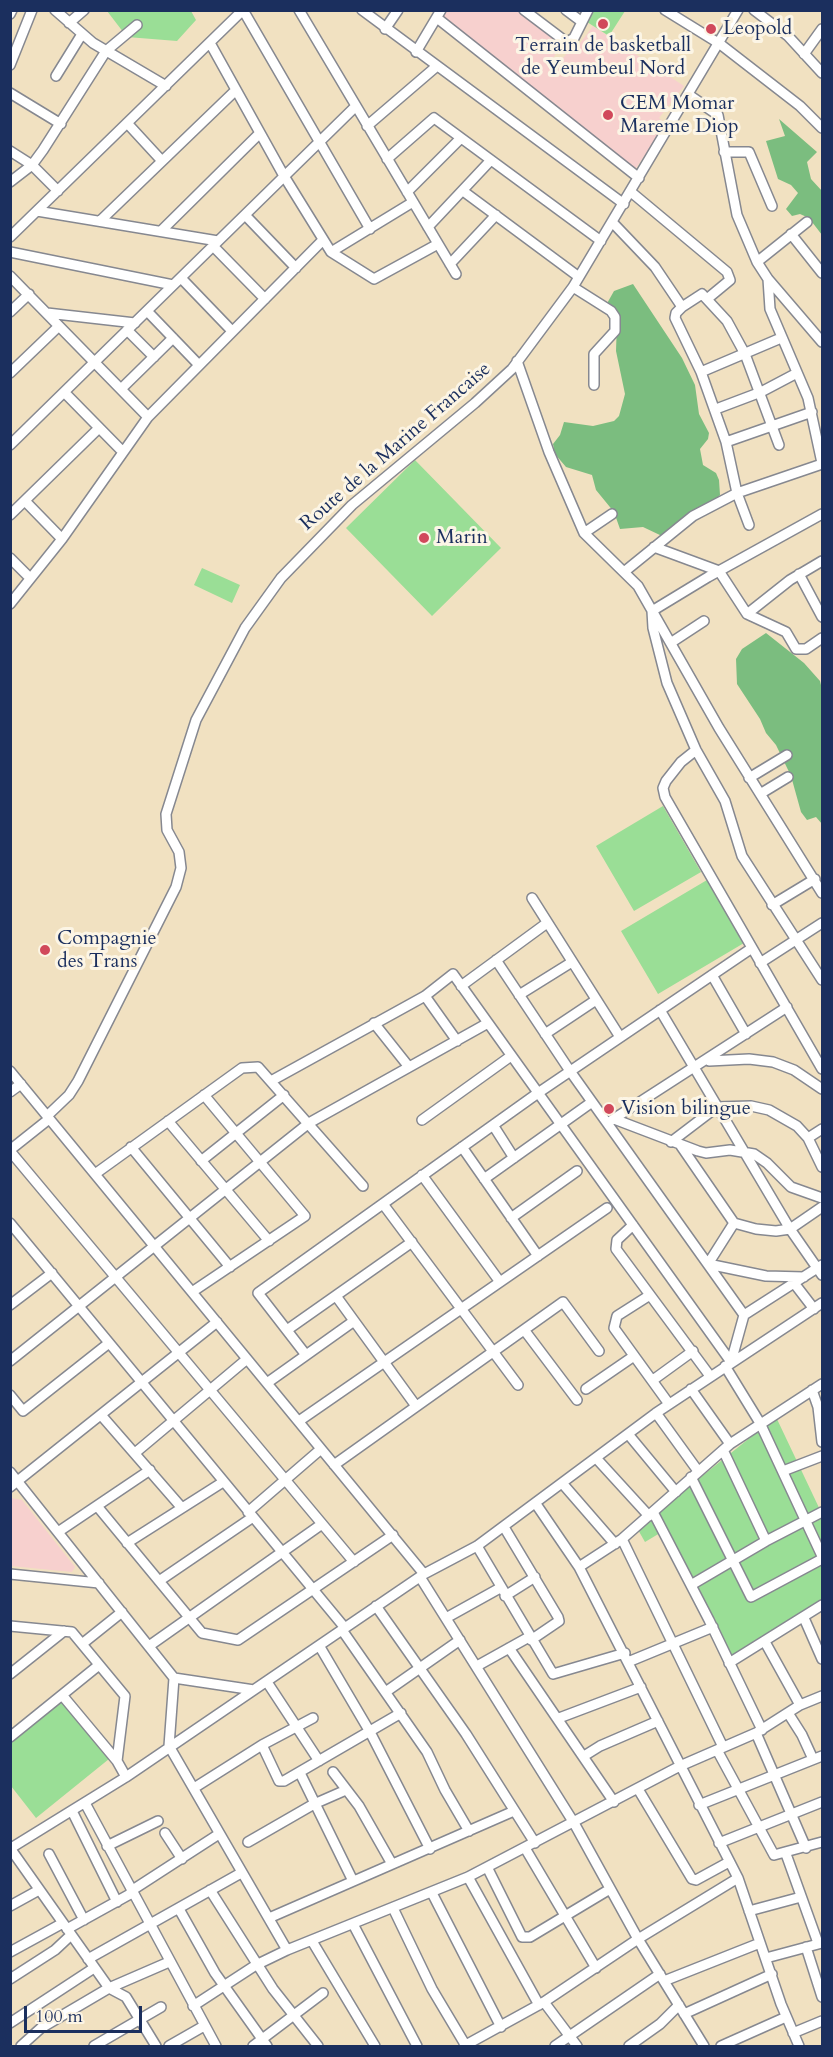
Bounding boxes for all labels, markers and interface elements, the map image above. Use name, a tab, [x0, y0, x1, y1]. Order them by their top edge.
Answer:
marker: Terrain de basketball de Yeumbeul Nord	[596, 17, 610, 31]
place label: Leopold	[723, 17, 792, 41]
marker: Leopold	[704, 22, 718, 36]
place label: Terrain de basketball de Yeumbeul Nord	[515, 34, 691, 81]
place label: CEM Momar Mareme Diop	[620, 92, 739, 139]
marker: CEM Momar Mareme Diop	[601, 108, 615, 122]
street label: Route de la Marine Francaise	[296, 358, 496, 536]
place label: Marin	[436, 526, 488, 550]
marker: Marin	[417, 531, 431, 545]
place label: Compagnie des Trans	[57, 927, 157, 974]
marker: Compagnie des Trans	[38, 943, 52, 957]
place label: Vision bilingue	[621, 1097, 751, 1121]
marker: Vision bilingue	[602, 1102, 616, 1116]
scale bar	[27, 1994, 146, 2032]
text: 100 m	[35, 2004, 83, 2029]

